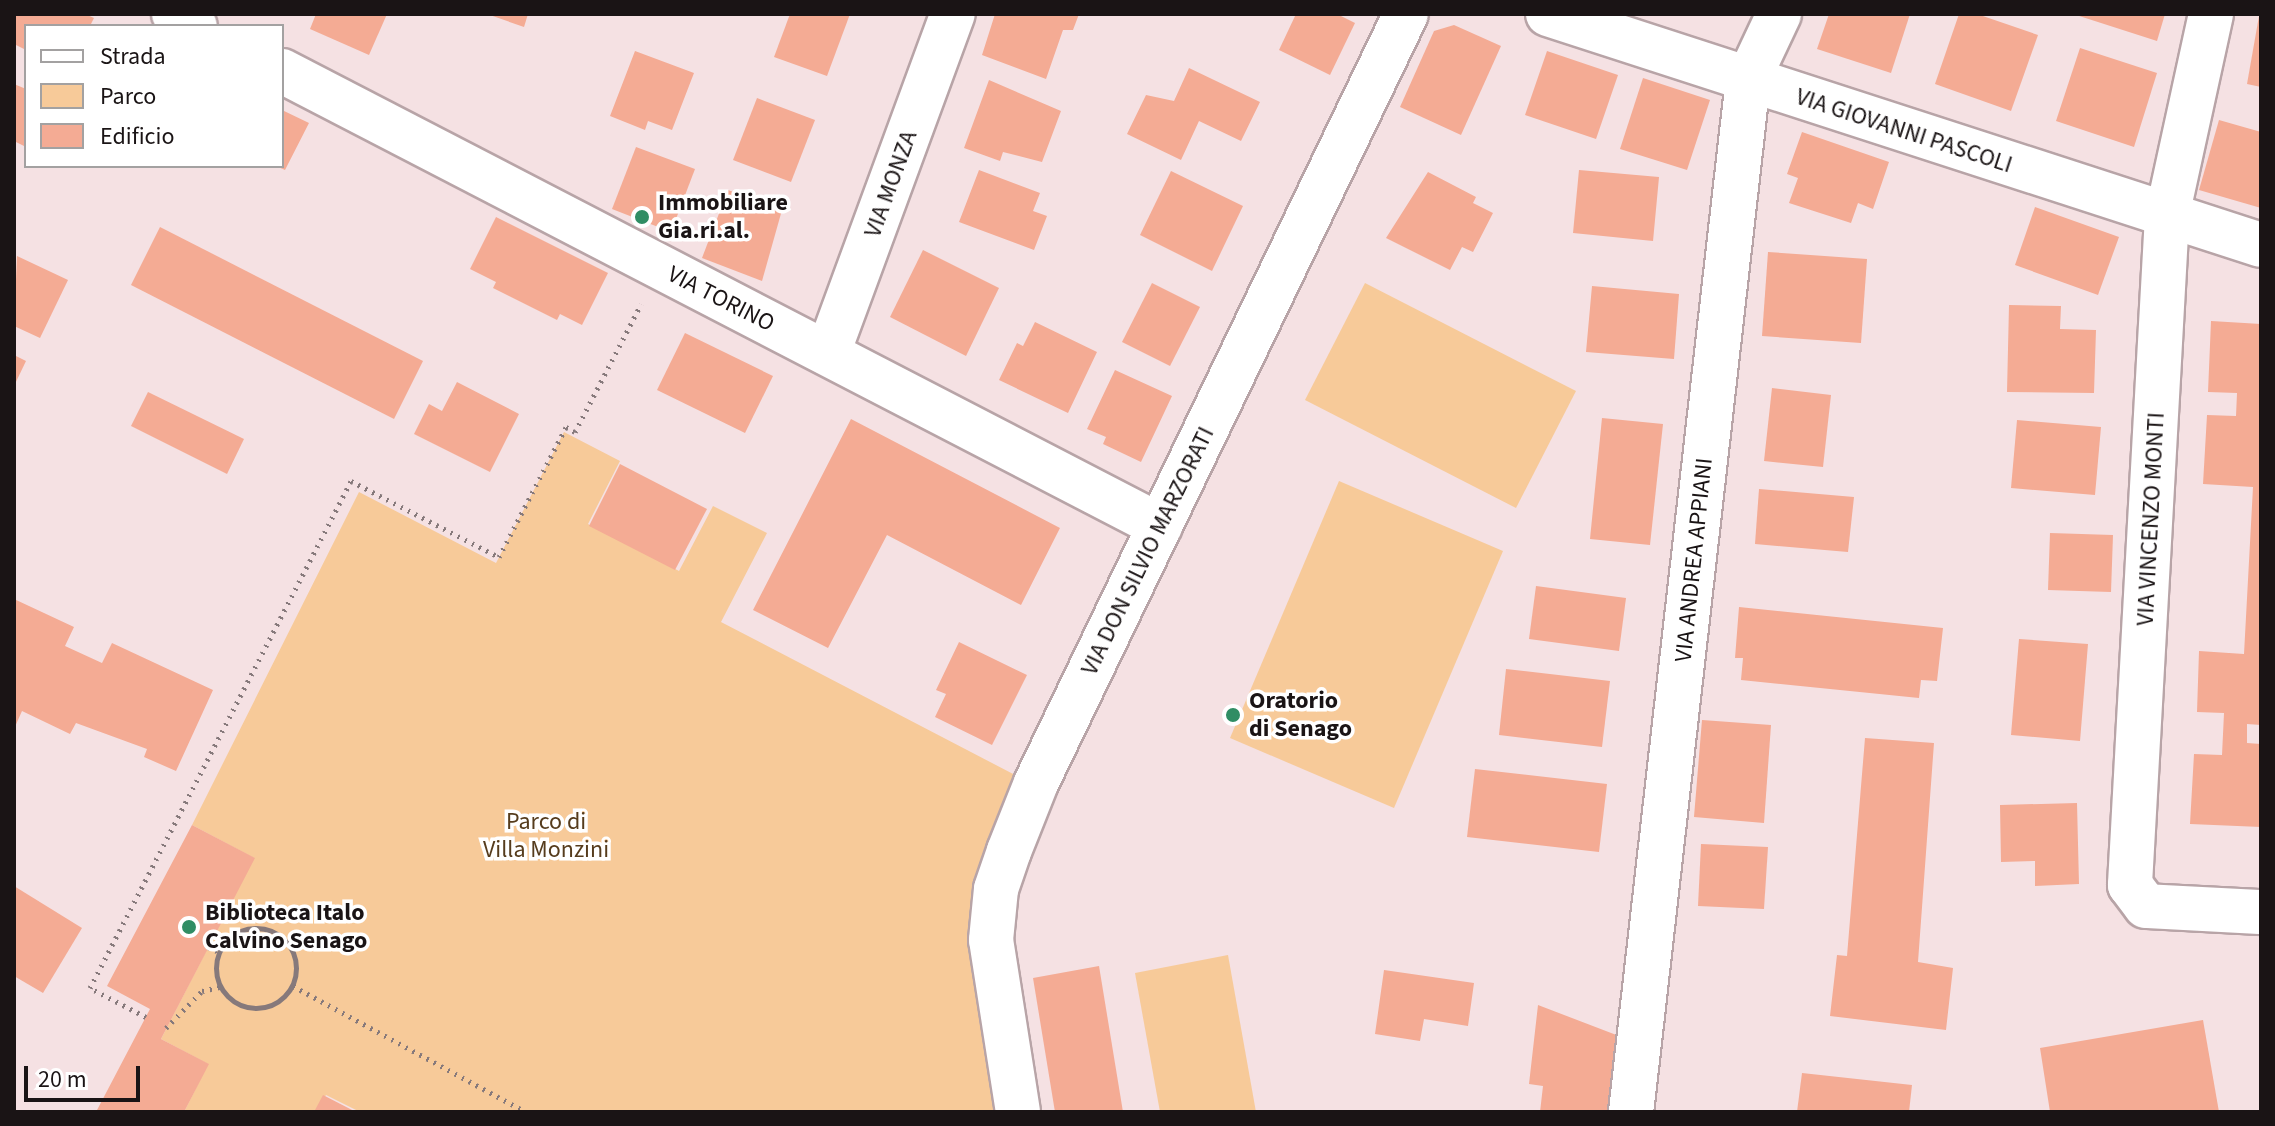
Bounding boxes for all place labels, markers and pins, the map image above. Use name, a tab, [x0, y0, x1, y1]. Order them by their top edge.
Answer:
place label: Immobiliare Gia.ri.al.	[658, 189, 788, 245]
marker: Immobiliare Gia.ri.al.	[633, 208, 651, 226]
place label: Oratorio di Senago	[1249, 687, 1352, 743]
marker: Oratorio di Senago	[1224, 706, 1242, 724]
place label: Biblioteca Italo Calvino Senago	[205, 899, 367, 955]
marker: Biblioteca Italo Calvino Senago	[180, 918, 198, 936]

